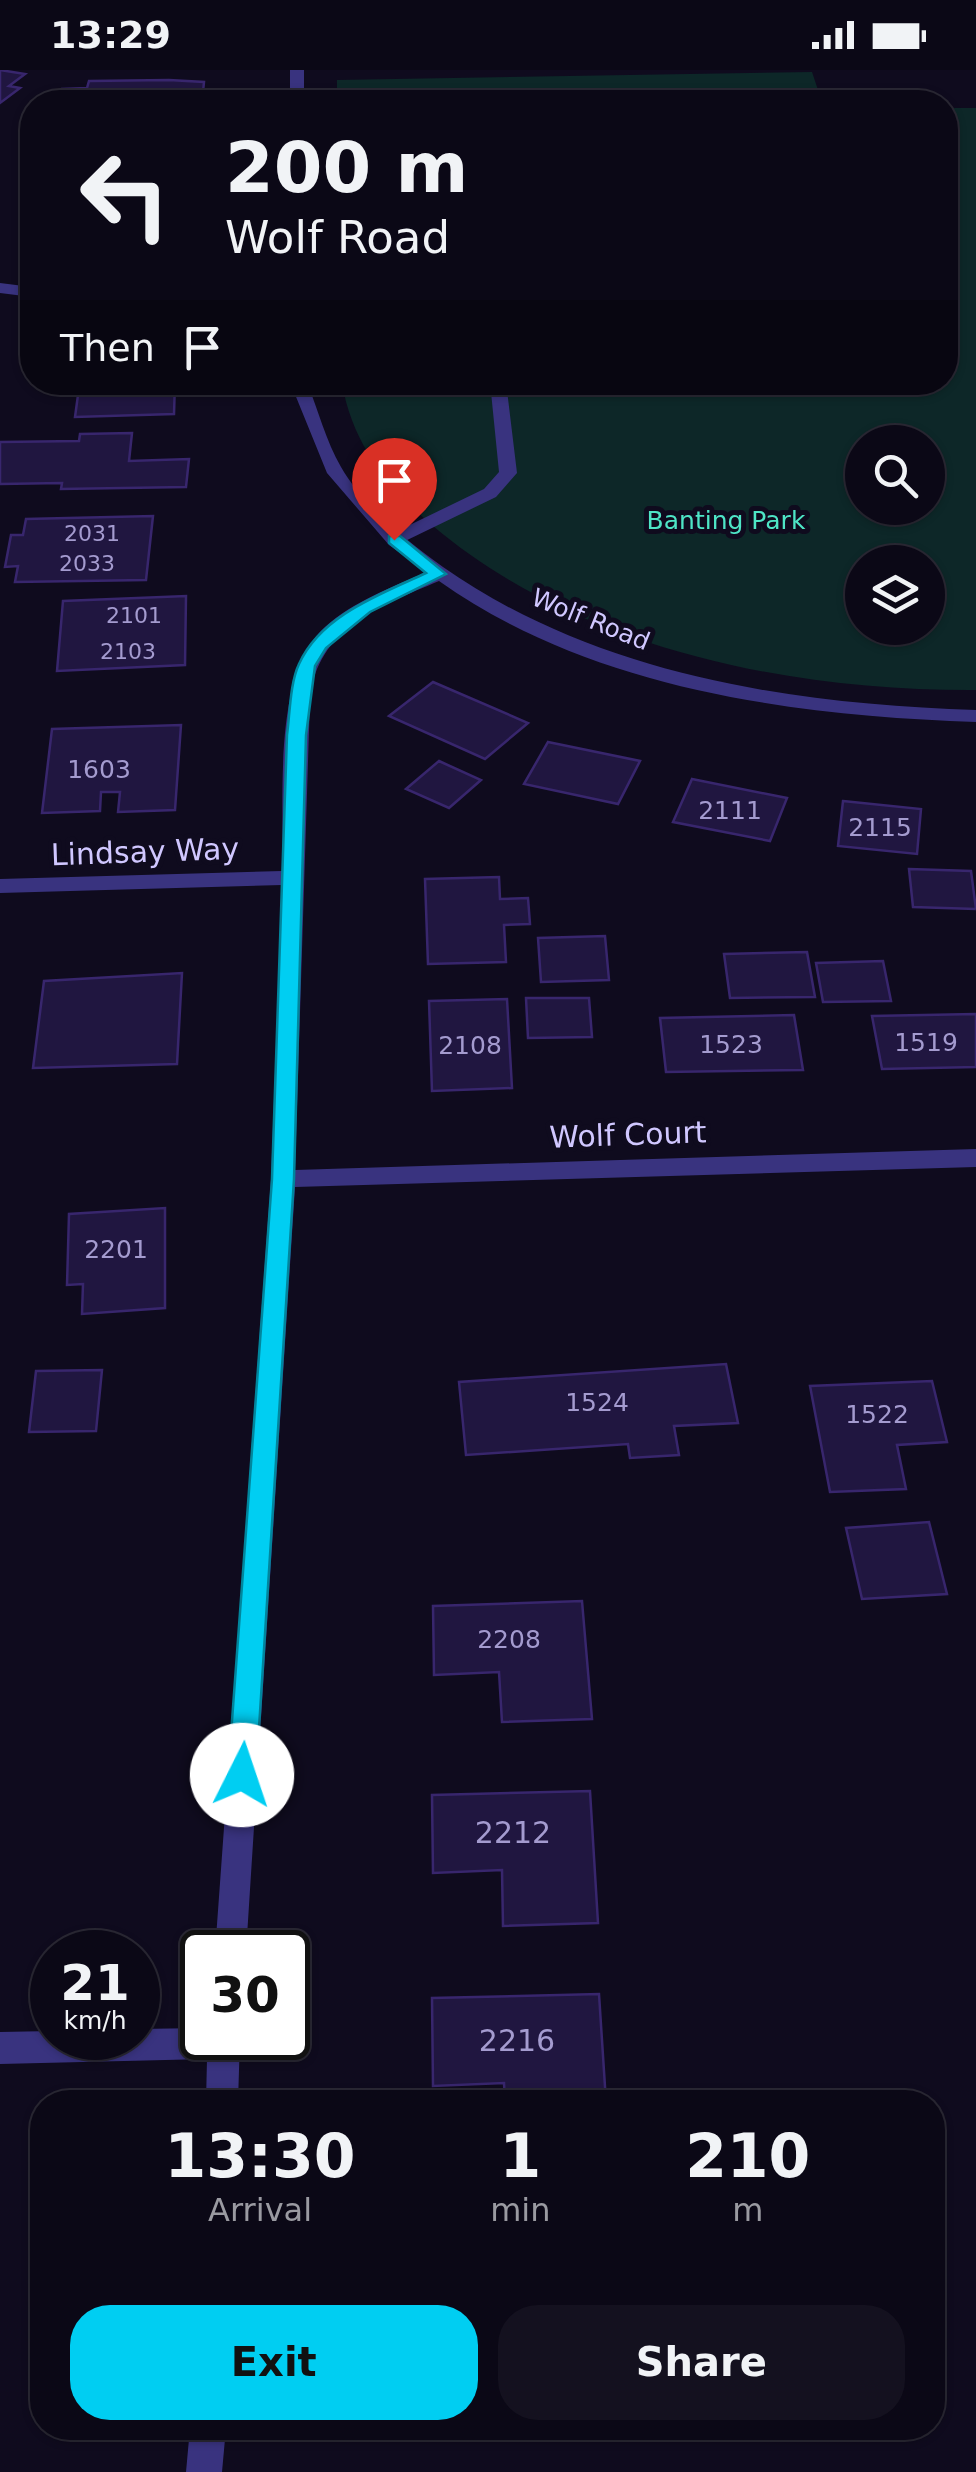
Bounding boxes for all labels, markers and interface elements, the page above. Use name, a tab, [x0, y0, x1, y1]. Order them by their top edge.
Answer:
text: 13:29	[50, 13, 171, 57]
text: 200 m	[225, 127, 468, 209]
icon: left	[60, 130, 190, 260]
text: Wolf Road	[225, 211, 450, 264]
icon: arrive	[175, 320, 230, 375]
text: Then	[60, 326, 155, 370]
map controls	[845, 425, 945, 645]
button: search	[845, 425, 945, 525]
pin	[352, 438, 437, 541]
icon: arrive	[367, 453, 422, 508]
park label: Banting Park	[647, 506, 806, 535]
house number: 2031	[64, 521, 120, 546]
button: layers	[845, 545, 945, 645]
house number: 2033	[59, 551, 115, 576]
street label: Wolf Road	[527, 583, 654, 656]
house number: 2101	[106, 603, 162, 628]
house number: 2103	[100, 639, 156, 664]
house number: 1603	[67, 755, 131, 784]
house number: 2111	[698, 796, 762, 825]
house number: 2115	[848, 813, 912, 842]
street label: Lindsay Way	[50, 831, 240, 872]
house number: 1519	[894, 1028, 958, 1057]
house number: 1523	[699, 1030, 763, 1059]
house number: 2108	[438, 1031, 502, 1060]
street label: Wolf Court	[549, 1114, 707, 1155]
house number: 2201	[84, 1235, 148, 1264]
house number: 1524	[565, 1388, 629, 1417]
house number: 1522	[845, 1400, 909, 1429]
house number: 2208	[477, 1625, 541, 1654]
position arrow	[190, 1723, 294, 1827]
house number: 2212	[475, 1815, 551, 1850]
speed limit sign: 30	[180, 1930, 310, 2060]
text: 21	[60, 1954, 130, 2012]
text: km/h	[63, 2006, 127, 2035]
house number: 2216	[479, 2023, 555, 2058]
text: 13:30	[165, 2121, 356, 2191]
text: 1	[499, 2121, 541, 2191]
text: 210	[685, 2121, 810, 2191]
text: Arrival	[208, 2191, 312, 2229]
text: min	[490, 2191, 551, 2229]
text: m	[732, 2191, 763, 2229]
button: Exit	[70, 2305, 478, 2420]
button: Share	[498, 2305, 905, 2420]

